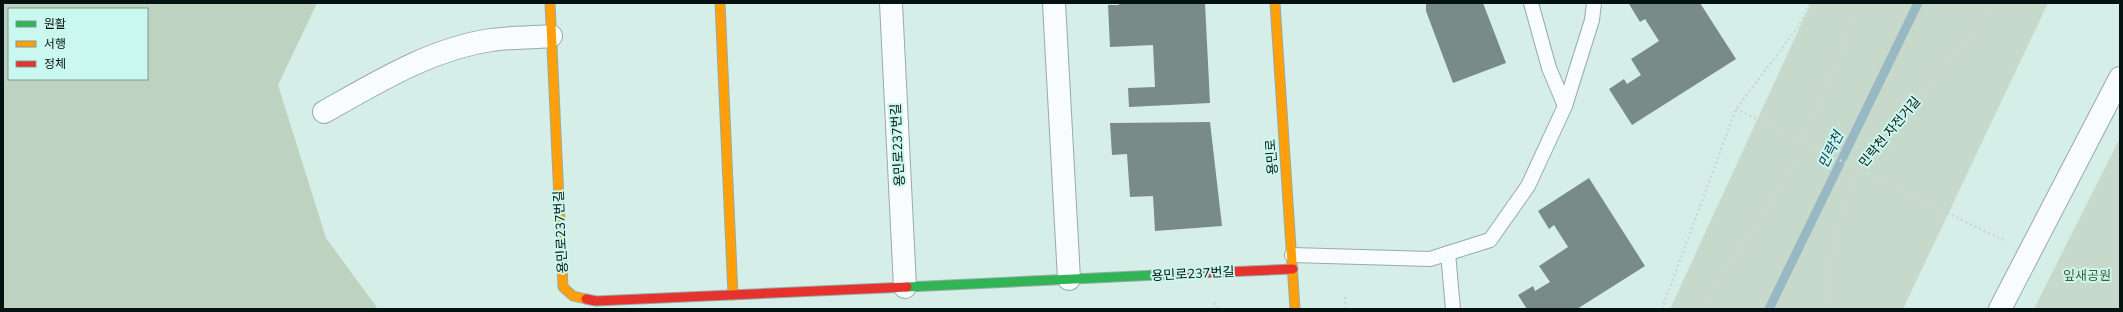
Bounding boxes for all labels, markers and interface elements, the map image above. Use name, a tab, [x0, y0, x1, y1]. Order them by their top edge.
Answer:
legend	[8, 8, 148, 80]
text: 원활	[44, 16, 66, 32]
text: 서행	[44, 36, 66, 52]
text: 정체	[44, 56, 66, 72]
street label: 민락천 자전거길	[1855, 93, 1925, 171]
street label: 용민로237번길	[887, 103, 909, 187]
water label: 민락천	[1814, 127, 1848, 172]
street label: 용민로	[1262, 138, 1282, 176]
street label: 용민로237번길	[550, 190, 572, 274]
street label: 용민로237번길	[1151, 263, 1235, 285]
park label: 잎새공원	[2063, 267, 2111, 285]

